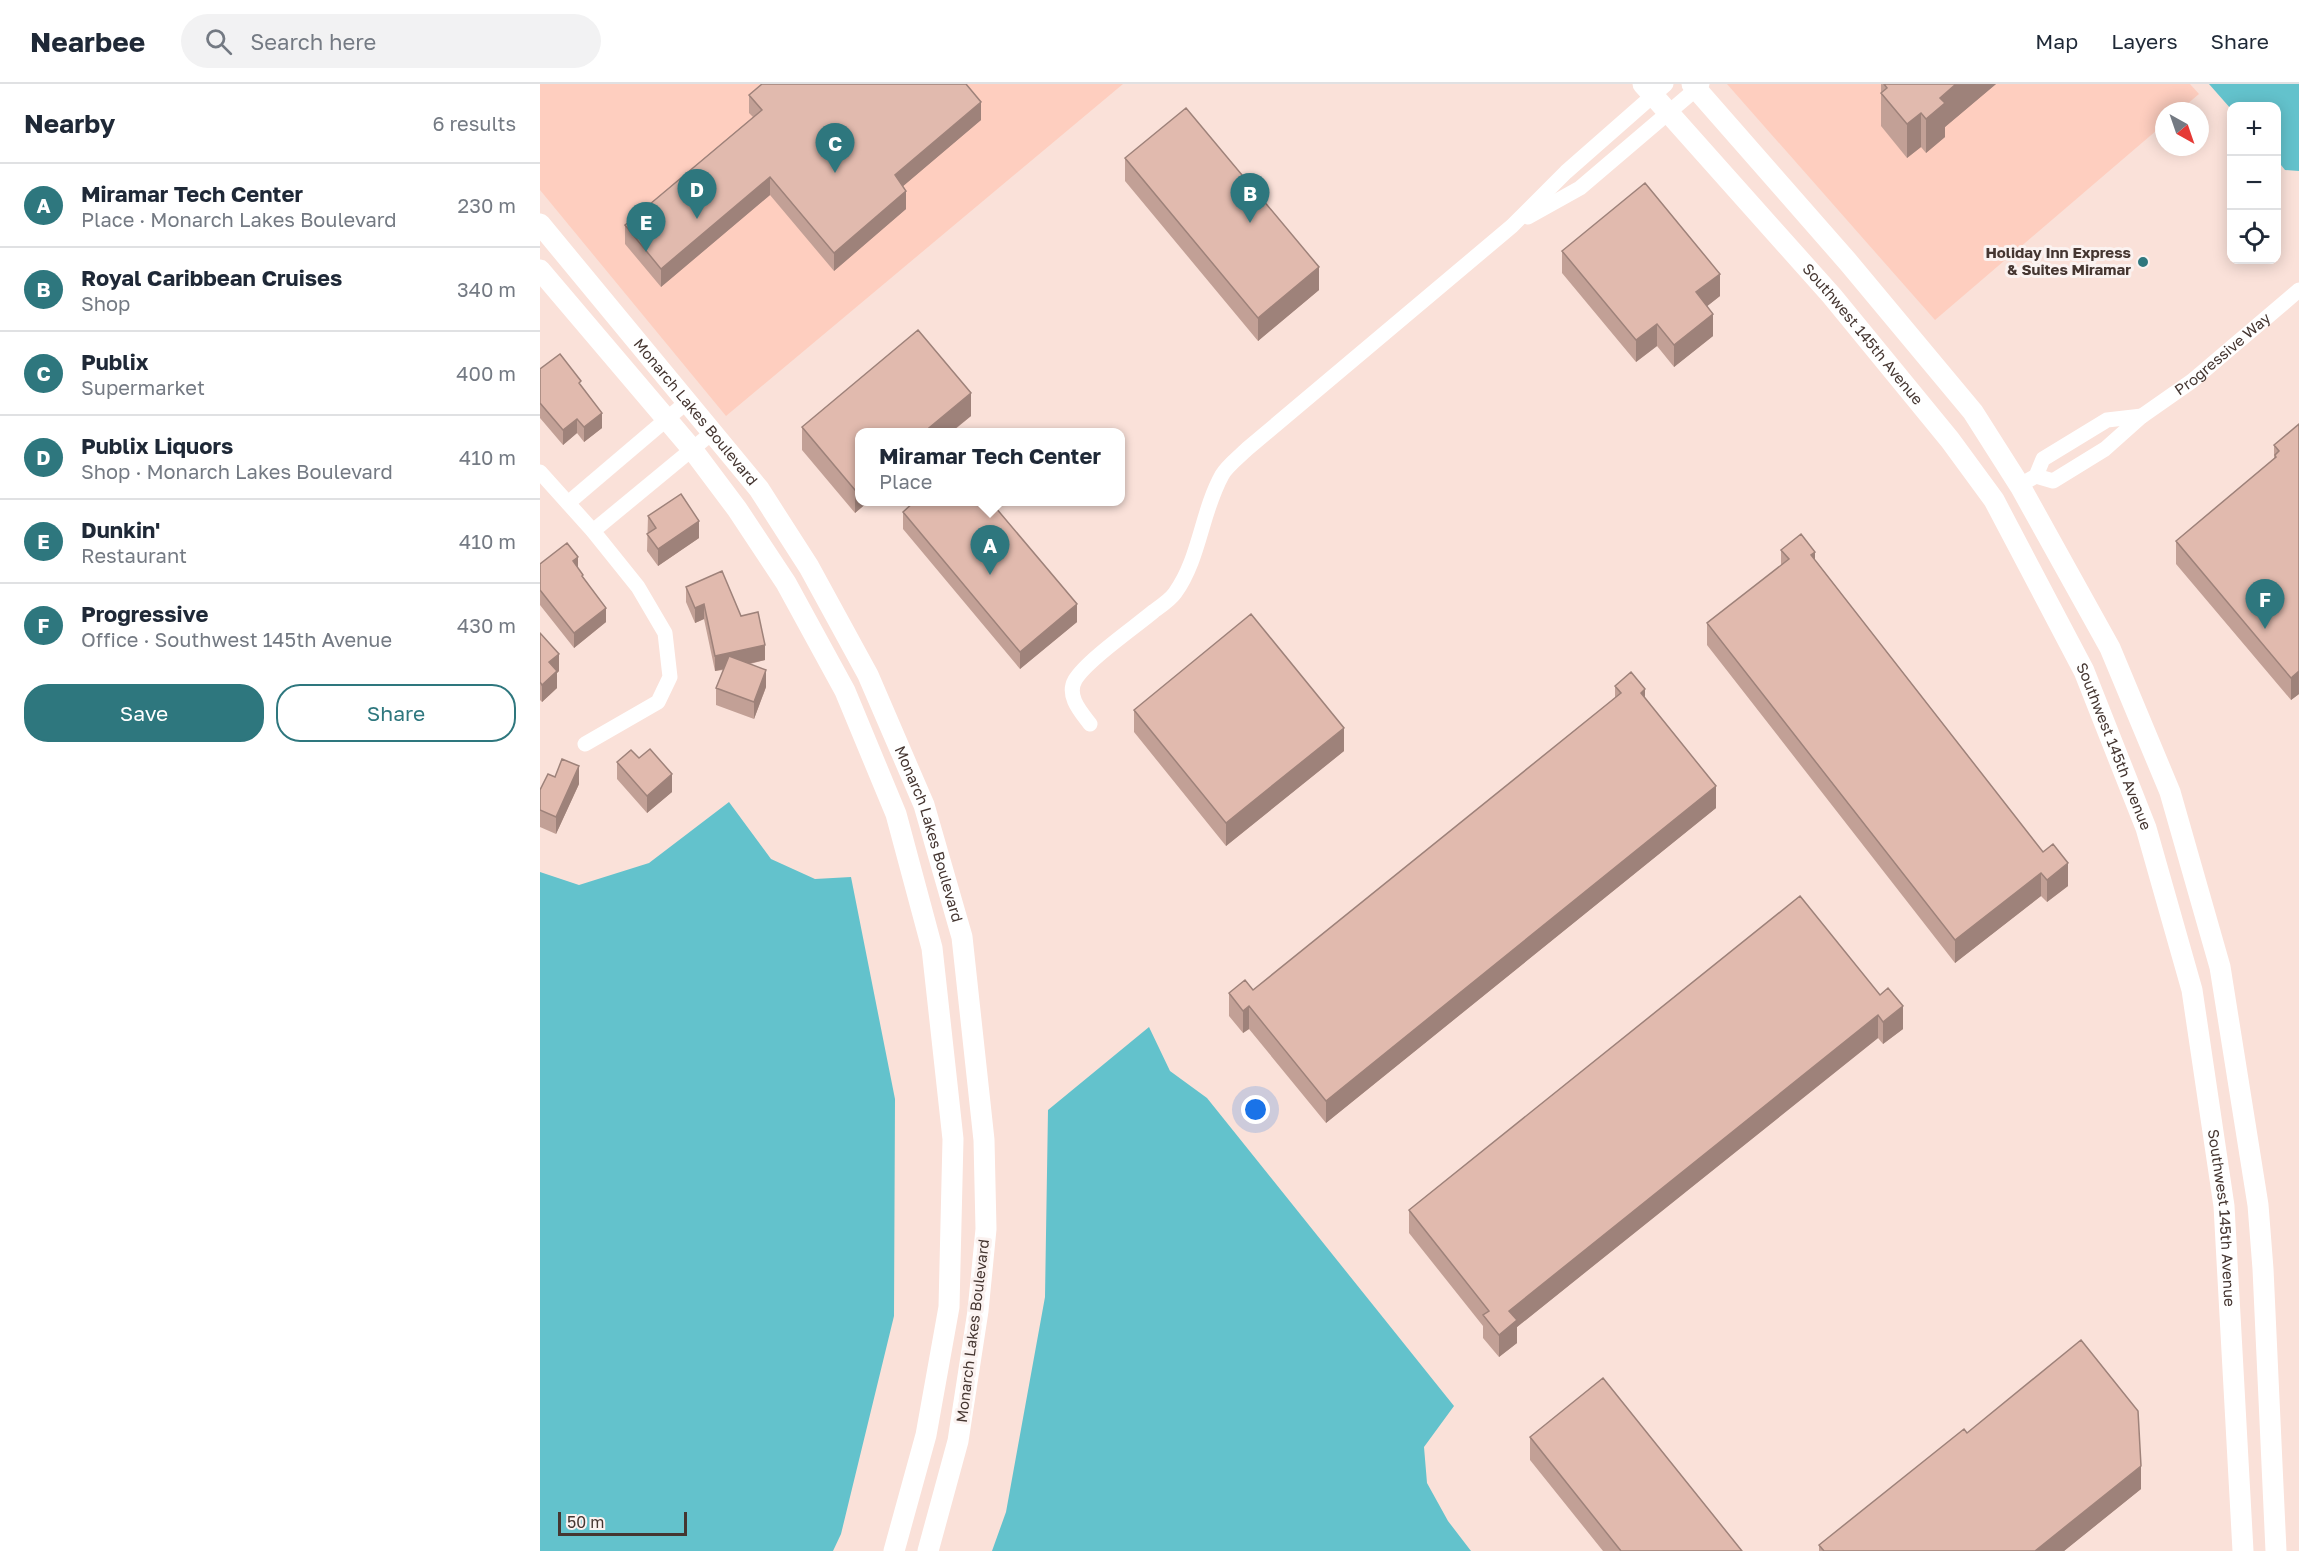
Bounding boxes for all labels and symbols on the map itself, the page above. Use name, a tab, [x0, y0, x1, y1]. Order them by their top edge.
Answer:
north arrow	[2155, 102, 2209, 156]
pin: C	[816, 124, 854, 173]
pin: D	[678, 170, 716, 219]
pin: B	[1230, 174, 1270, 223]
pin: E	[626, 202, 666, 252]
place label: Holiday Inn Express & Suites Miramar	[1985, 243, 2131, 278]
marker: Holiday Inn Express & Suites Miramar	[2136, 255, 2150, 269]
street label: Southwest 145th Avenue	[1799, 259, 1928, 408]
street label: Progressive Way	[2171, 308, 2274, 398]
street label: Monarch Lakes Boulevard	[630, 334, 762, 488]
pin: A	[970, 526, 1010, 575]
pin: F	[2246, 580, 2284, 629]
street label: Southwest 145th Avenue	[2073, 659, 2156, 833]
street label: Monarch Lakes Boulevard	[892, 743, 967, 924]
your location	[1241, 1095, 1270, 1124]
street label: Southwest 145th Avenue	[2205, 1128, 2240, 1307]
street label: Monarch Lakes Boulevard	[952, 1238, 992, 1424]
scale bar	[558, 1509, 687, 1536]

